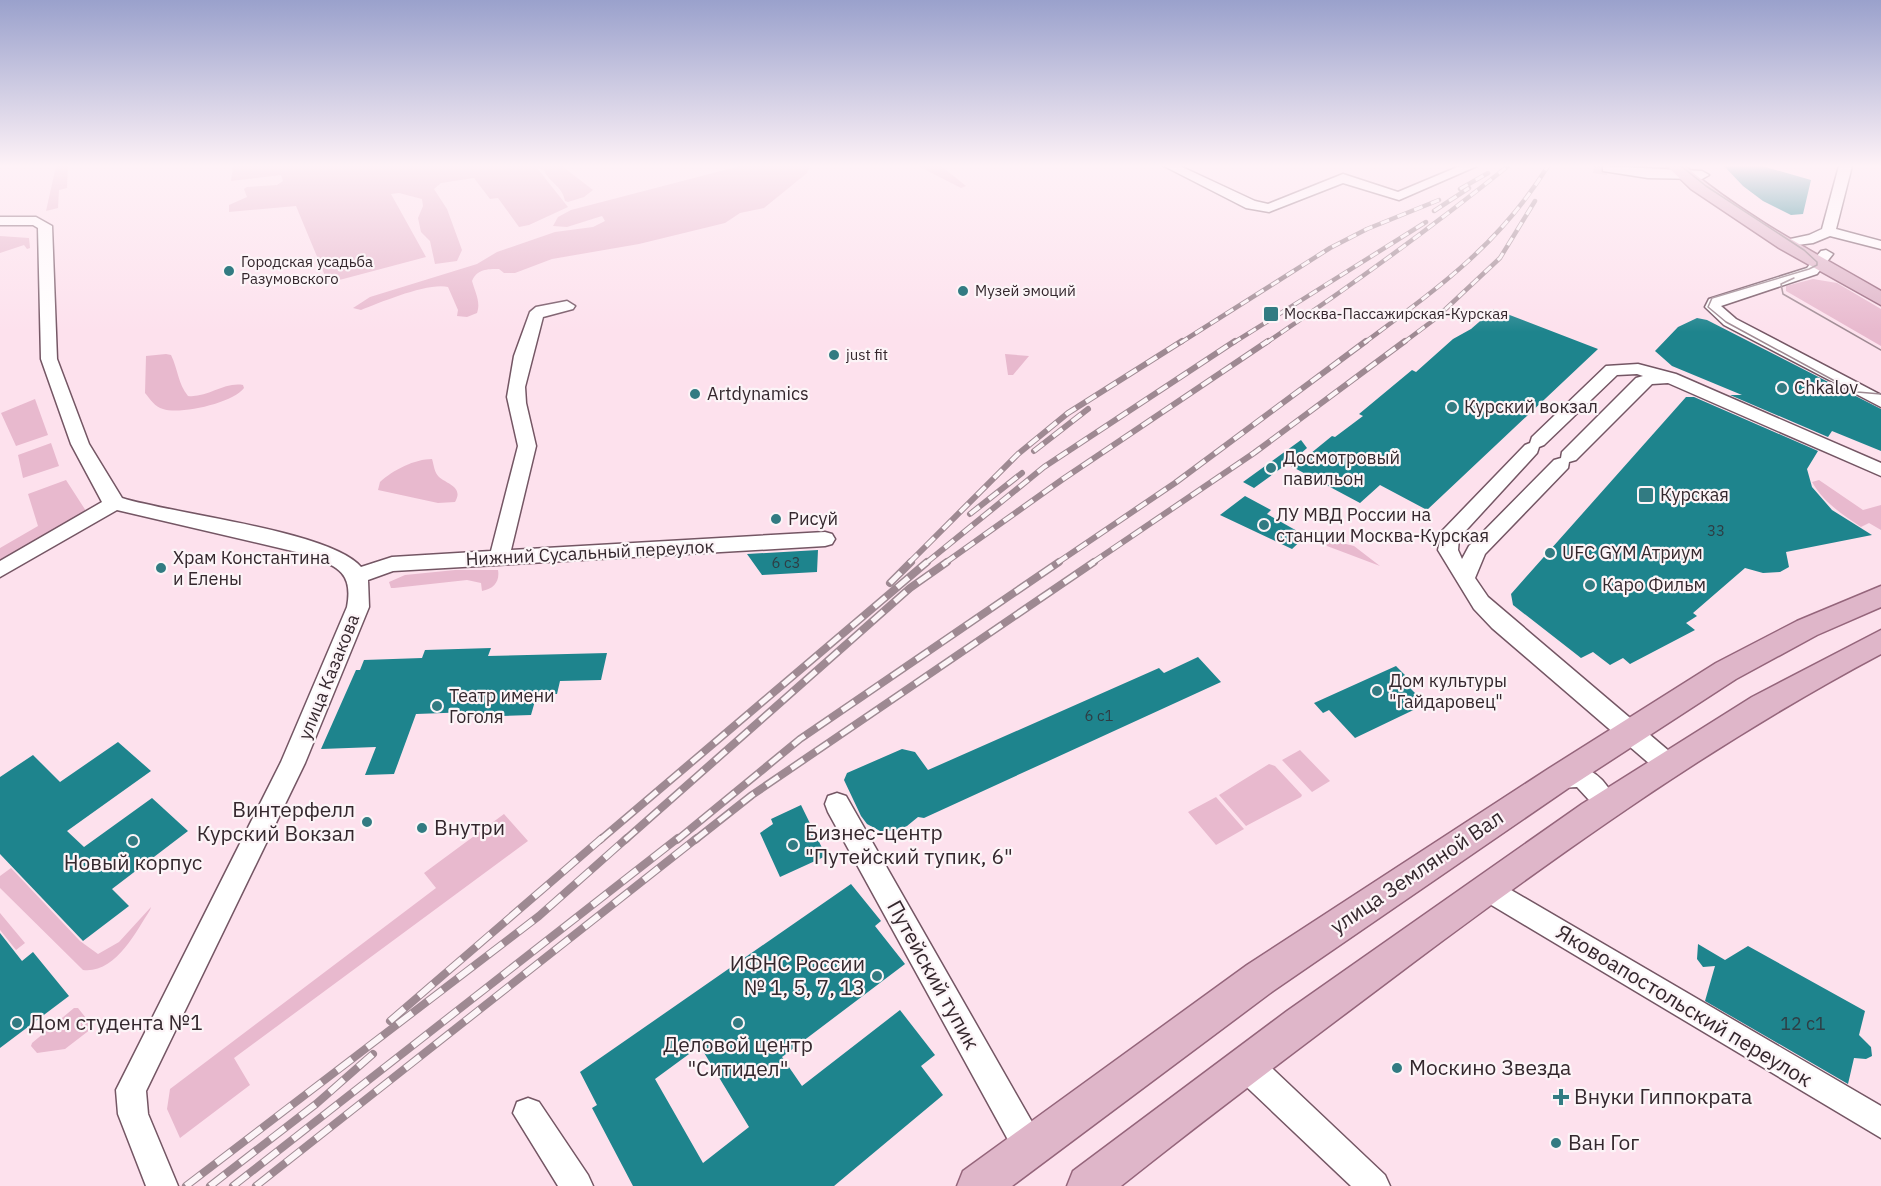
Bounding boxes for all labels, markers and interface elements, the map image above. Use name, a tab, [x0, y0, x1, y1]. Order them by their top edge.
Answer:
place label: Городская усадьба Разумовского	[241, 252, 373, 288]
marker: Городская усадьба Разумовского	[222, 264, 236, 278]
place label: Музей эмоций	[975, 281, 1076, 300]
marker: Музей эмоций	[956, 284, 970, 298]
place label: Москва-Пассажирская-Курская	[1284, 304, 1508, 323]
marker: Москва-Пассажирская-Курская	[1262, 305, 1280, 323]
place label: just fit	[846, 345, 888, 364]
marker: just fit	[827, 348, 841, 362]
place label: Chkalov	[1794, 376, 1858, 399]
marker: Chkalov	[1775, 381, 1789, 395]
place label: Artdynamics	[707, 382, 809, 405]
marker: Artdynamics	[688, 387, 702, 401]
place label: Курский вокзал	[1464, 395, 1598, 418]
marker: Курский вокзал	[1445, 400, 1459, 414]
place label: Досмотровый павильон	[1283, 446, 1400, 490]
marker: Досмотровый павильон	[1264, 461, 1278, 475]
place label: Курская	[1660, 483, 1729, 506]
marker: Курская	[1637, 486, 1655, 504]
place label: ЛУ МВД России на станции Москва-Курская	[1276, 503, 1489, 547]
place label: Рисуй	[788, 507, 838, 530]
marker: Рисуй	[769, 512, 783, 526]
marker: ЛУ МВД России на станции Москва-Курская	[1257, 518, 1271, 532]
house number: 33	[1707, 521, 1725, 540]
street label: Нижний Сусальный переулок	[465, 534, 715, 571]
place label: UFC GYM Атриум	[1562, 541, 1703, 564]
place label: Храм Константина и Елены	[173, 546, 330, 590]
marker: UFC GYM Атриум	[1543, 546, 1557, 560]
house number: 6 с3	[771, 553, 801, 572]
marker: Храм Константина и Елены	[154, 561, 168, 575]
place label: Каро Фильм	[1602, 573, 1706, 596]
marker: Каро Фильм	[1583, 578, 1597, 592]
street label: улица Казакова	[293, 610, 364, 743]
place label: Дом культуры "Гайдаровец"	[1389, 669, 1507, 713]
place label: Театр имени Гоголя	[449, 684, 555, 728]
marker: Дом культуры "Гайдаровец"	[1370, 684, 1384, 698]
marker: Театр имени Гоголя	[430, 699, 444, 713]
house number: 6 с1	[1084, 706, 1114, 725]
place label: Винтерфелл Курский Вокзал	[197, 795, 355, 847]
street label: улица Земляной Вал	[1324, 803, 1509, 940]
place label: Внутри	[434, 813, 505, 841]
marker: Винтерфелл Курский Вокзал	[360, 815, 374, 829]
place label: Бизнес-центр "Путейский тупик, 6"	[805, 818, 1013, 870]
marker: Внутри	[415, 821, 429, 835]
marker: Новый корпус	[126, 834, 140, 848]
marker: Бизнес-центр "Путейский тупик, 6"	[786, 838, 800, 852]
place label: Новый корпус	[64, 848, 202, 876]
street label: Путейский тупик	[881, 895, 987, 1054]
street label: Яковоапостольский переулок	[1551, 917, 1818, 1093]
place label: ИФНС России № 1, 5, 7, 13	[730, 949, 865, 1001]
marker: ИФНС России № 1, 5, 7, 13	[870, 969, 884, 983]
place label: Дом студента №1	[29, 1008, 203, 1036]
house number: 12 с1	[1780, 1012, 1826, 1035]
marker: Дом студента №1	[10, 1016, 24, 1030]
marker: Деловой центр "Ситидел"	[731, 1016, 745, 1030]
place label: Деловой центр "Ситидел"	[663, 1030, 813, 1082]
place label: Москино Звезда	[1409, 1053, 1571, 1081]
marker: Москино Звезда	[1390, 1061, 1404, 1075]
place label: Внуки Гиппократа	[1574, 1082, 1752, 1110]
marker: Внуки Гиппократа	[1552, 1088, 1570, 1106]
place label: Ван Гог	[1568, 1128, 1640, 1156]
marker: Ван Гог	[1549, 1136, 1563, 1150]

